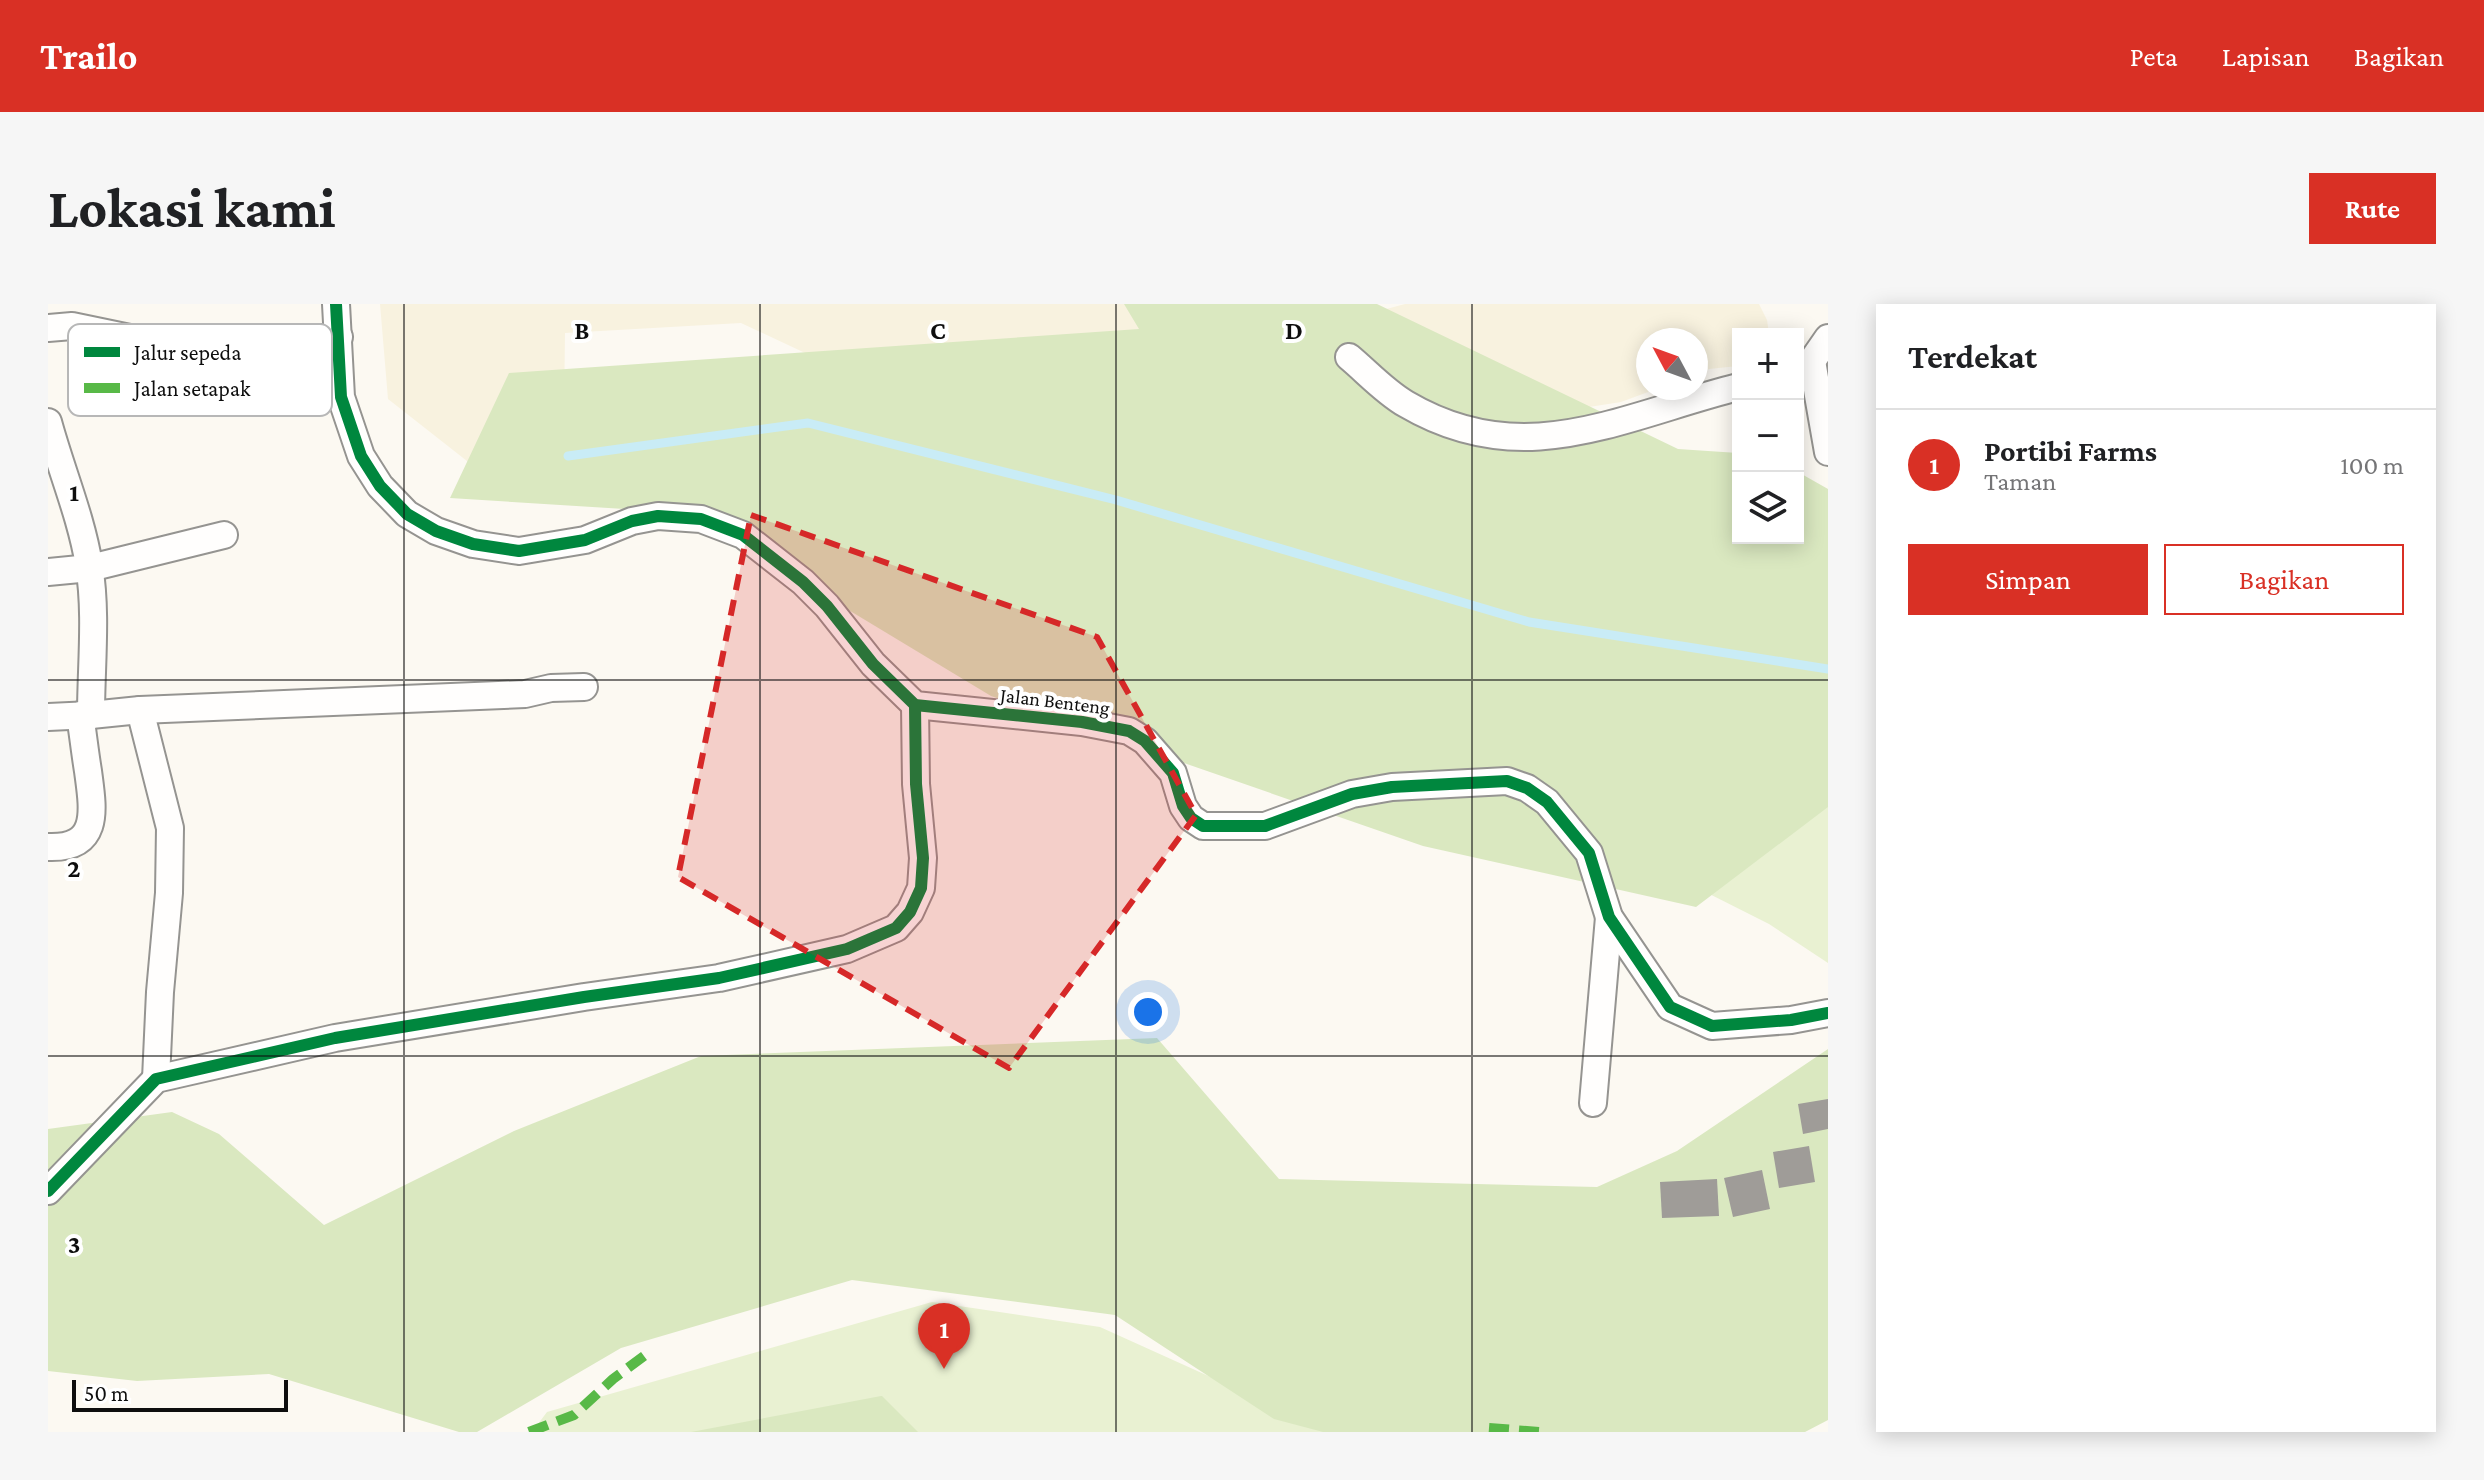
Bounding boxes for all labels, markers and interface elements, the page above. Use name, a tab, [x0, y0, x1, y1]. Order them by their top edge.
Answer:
text: Trailo	[40, 35, 138, 77]
text: Peta	[2130, 41, 2178, 72]
text: Lapisan	[2222, 41, 2310, 72]
text: Bagikan	[2354, 41, 2444, 72]
button: Rute	[2309, 173, 2436, 244]
text: Lokasi kami	[48, 177, 336, 239]
text: B	[574, 316, 590, 345]
text: C	[930, 316, 946, 345]
text: D	[1285, 316, 1303, 345]
legend	[68, 324, 332, 416]
north arrow	[1636, 328, 1708, 400]
map controls	[1732, 328, 1804, 544]
button: +	[1732, 328, 1804, 400]
text: Terdekat	[1908, 338, 2037, 375]
text: Jalur sepeda	[132, 340, 241, 365]
text: Jalan setapak	[132, 376, 251, 401]
button: −	[1732, 400, 1804, 472]
text: Portibi Farms	[1984, 434, 2157, 467]
text: 1	[1929, 451, 1939, 480]
text: 100 m	[2340, 451, 2404, 480]
text: Taman	[1984, 467, 2056, 496]
button: layers	[1732, 472, 1804, 544]
text: 1	[69, 478, 79, 507]
button: Simpan	[1908, 544, 2148, 615]
button: Bagikan	[2164, 544, 2404, 615]
street label: Jalan Benteng	[997, 683, 1111, 720]
text: 2	[67, 854, 81, 883]
your location	[1128, 992, 1168, 1032]
text: 3	[68, 1230, 80, 1259]
pin: 1	[918, 1303, 970, 1369]
scale bar	[72, 1376, 288, 1412]
text: 50 m	[84, 1381, 129, 1406]

